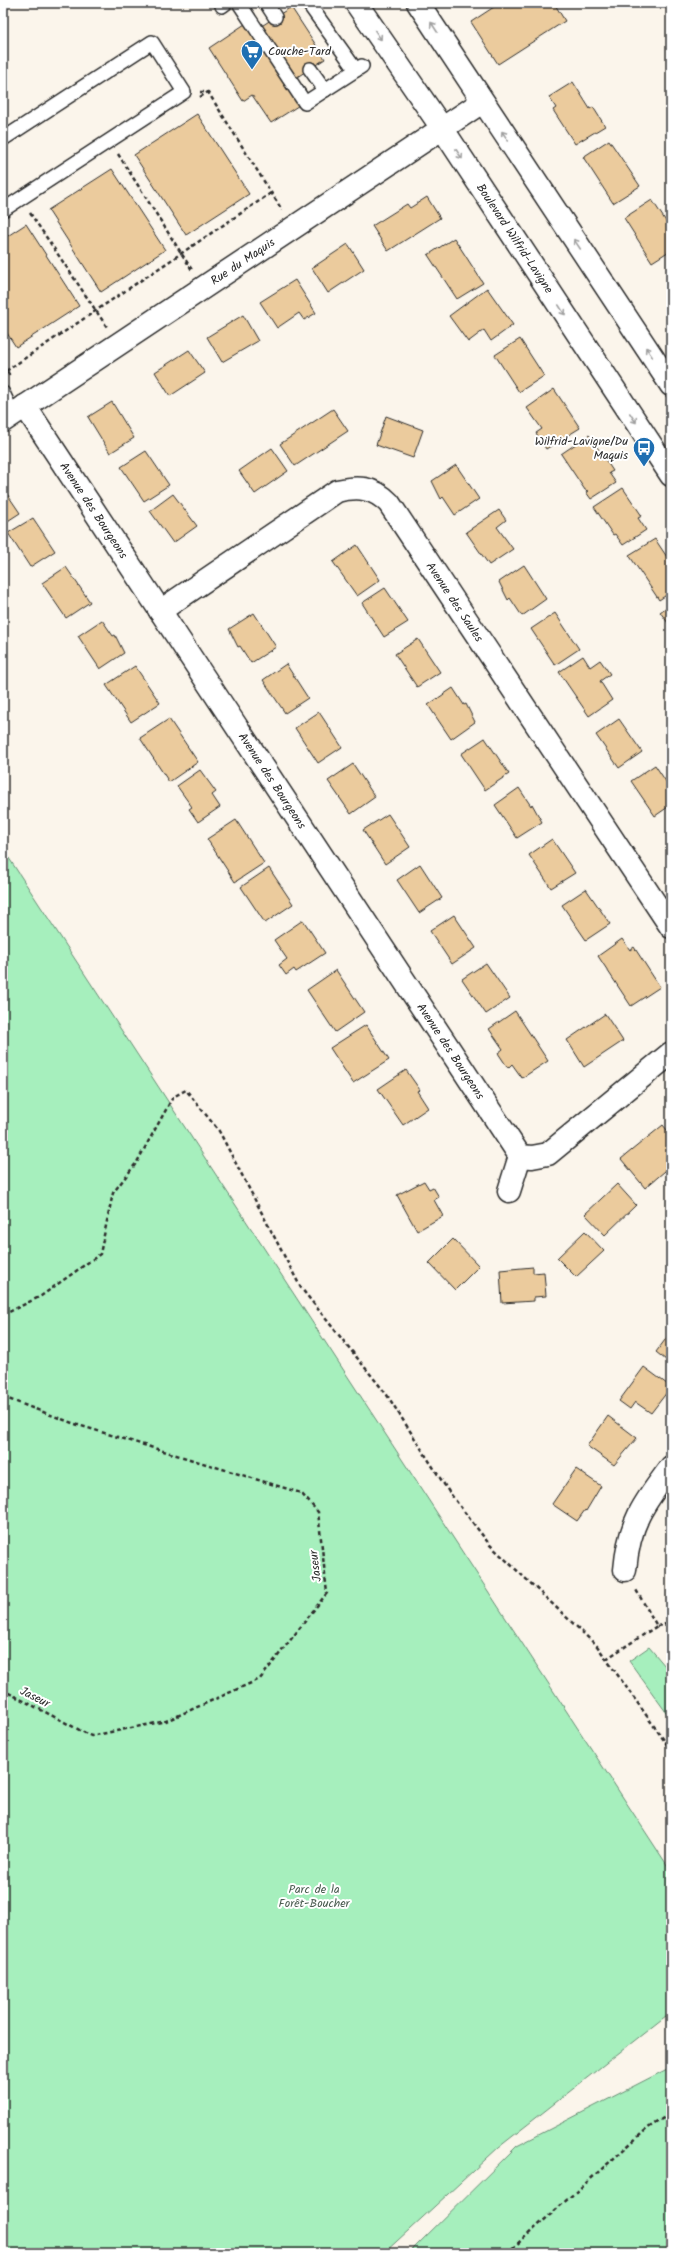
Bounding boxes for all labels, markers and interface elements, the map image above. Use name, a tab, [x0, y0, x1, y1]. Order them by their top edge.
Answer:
one-way arrow	[430, 22, 438, 33]
one-way arrow	[374, 30, 382, 41]
supermarket icon: Couche-Tard	[239, 38, 265, 71]
place label: Couche-Tard	[268, 42, 332, 61]
one-way arrow	[501, 131, 509, 142]
one-way arrow	[455, 149, 463, 160]
street label: Boulevard Wilfrid-Lavigne	[471, 180, 558, 298]
street label: Rue du Maquis	[207, 233, 279, 290]
one-way arrow	[573, 239, 581, 250]
one-way arrow	[557, 304, 566, 315]
one-way arrow	[645, 347, 653, 358]
one-way arrow	[629, 412, 637, 423]
place label: Wilfrid-Lavigne/Du Maquis	[535, 432, 628, 465]
bus stop icon: Wilfrid-Lavigne/Du Maquis	[631, 435, 657, 468]
street label: Avenue des Bourgeons	[55, 458, 132, 563]
street label: Avenue des Saules	[421, 558, 488, 646]
street label: Avenue des Bourgeons	[233, 729, 311, 833]
street label: Avenue des Bourgeons	[411, 999, 489, 1104]
street label: Jaseur	[304, 1548, 327, 1583]
street label: Jaseur	[16, 1682, 54, 1714]
park label: Parc de la Forêt-Boucher	[278, 1880, 351, 1913]

